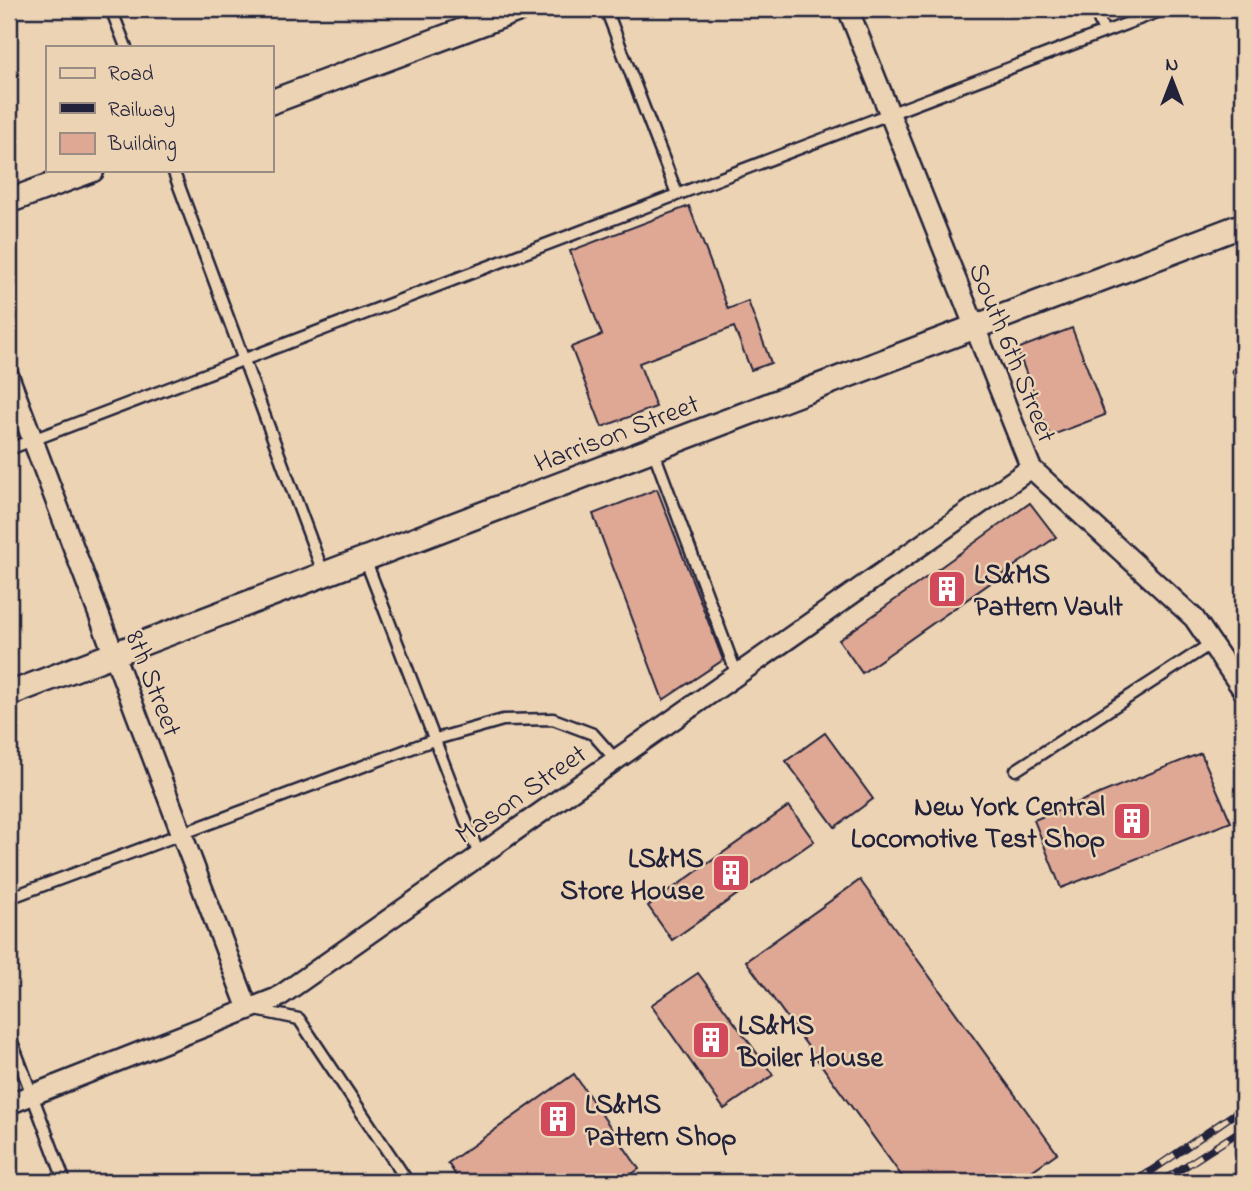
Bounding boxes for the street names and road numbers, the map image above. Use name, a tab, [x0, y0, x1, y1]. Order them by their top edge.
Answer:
street label: South 6th Street	[956, 257, 1065, 449]
street label: Harrison Street	[529, 385, 706, 486]
street label: 8th Street	[113, 625, 191, 743]
street label: Mason Street	[448, 735, 596, 856]

